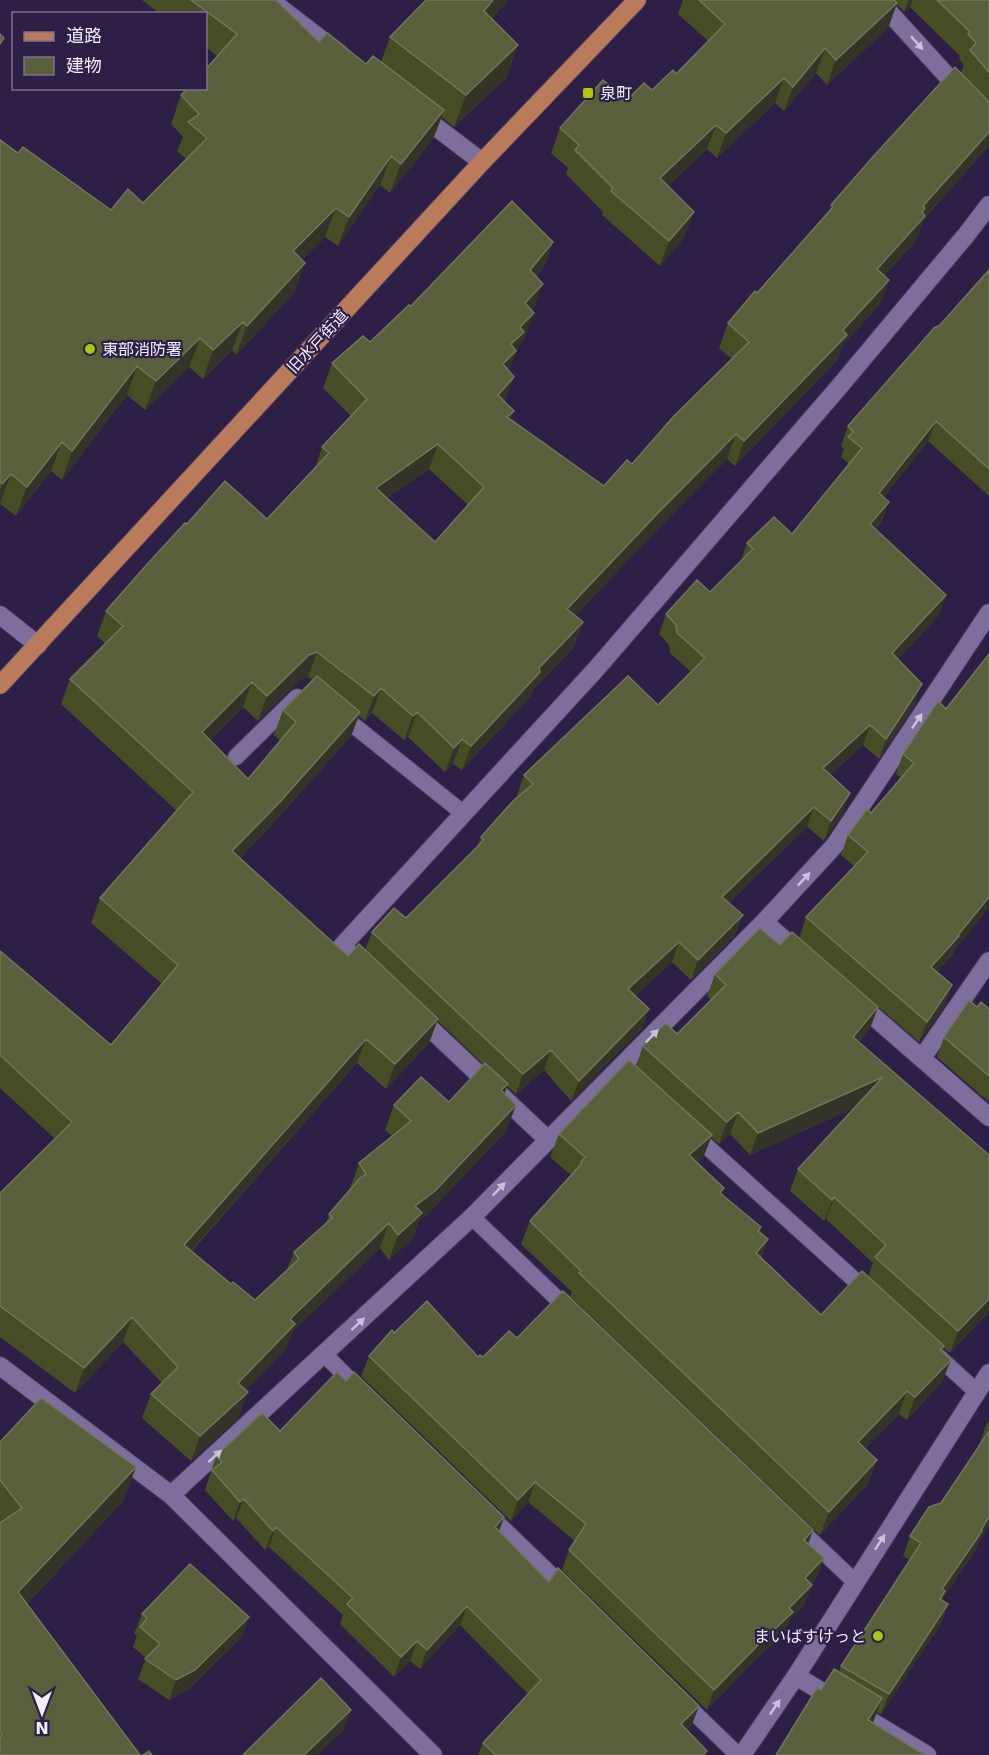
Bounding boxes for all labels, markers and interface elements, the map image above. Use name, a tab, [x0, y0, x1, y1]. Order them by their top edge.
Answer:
legend	[12, 12, 207, 90]
text: 道路	[66, 25, 102, 46]
one-way arrow	[910, 36, 924, 50]
text: 建物	[66, 55, 102, 76]
place label: 泉町	[600, 84, 632, 103]
marker: 泉町	[581, 86, 595, 100]
street label: 旧水戸街道	[283, 306, 352, 377]
place label: 東部消防署	[102, 340, 182, 359]
marker: 東部消防署	[83, 342, 97, 356]
one-way arrow	[911, 713, 922, 729]
one-way arrow	[796, 872, 810, 886]
one-way arrow	[644, 1030, 658, 1044]
one-way arrow	[492, 1182, 505, 1197]
one-way arrow	[350, 1318, 365, 1331]
one-way arrow	[207, 1449, 222, 1463]
one-way arrow	[875, 1534, 886, 1551]
place label: まいばすけっと	[754, 1627, 866, 1646]
marker: まいばすけっと	[871, 1629, 885, 1643]
north arrow	[12, 1683, 72, 1743]
one-way arrow	[769, 1699, 781, 1715]
text: N	[35, 1718, 49, 1737]

